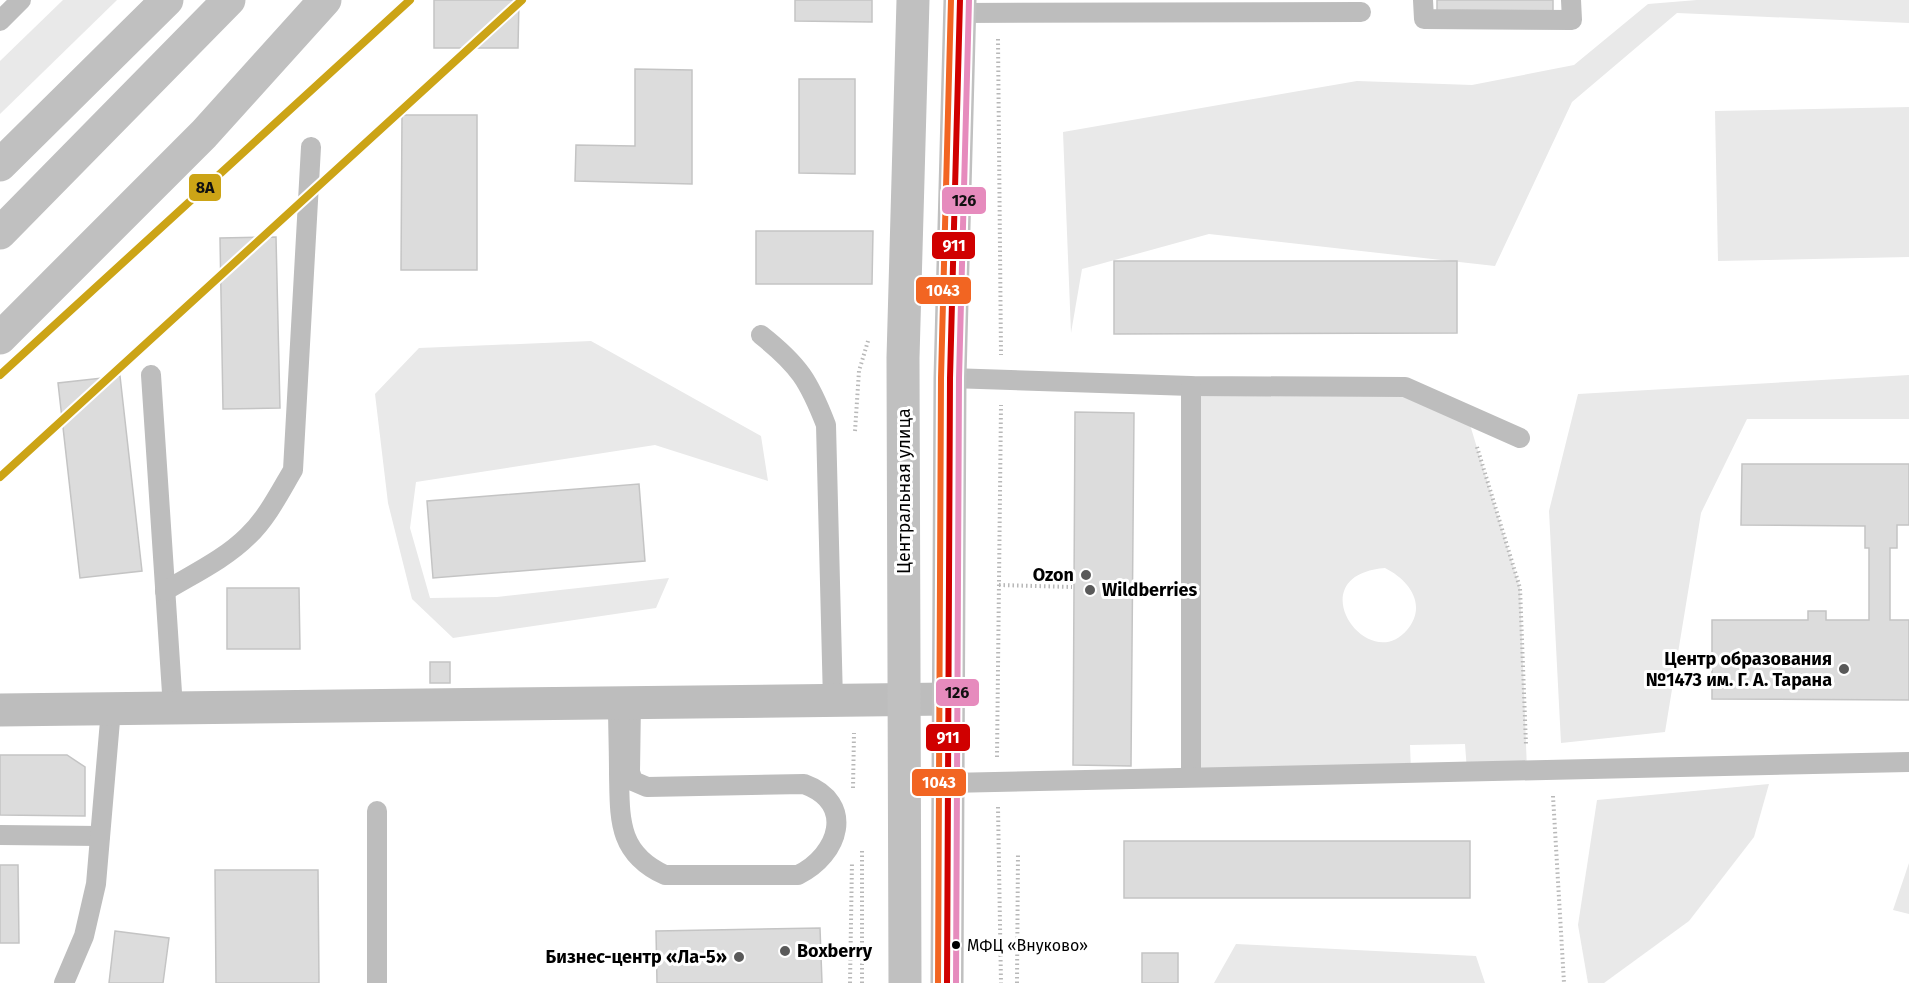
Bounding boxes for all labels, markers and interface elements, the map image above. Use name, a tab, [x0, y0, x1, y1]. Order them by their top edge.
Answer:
line badge: 8А	[188, 173, 222, 202]
text: 8А	[196, 178, 215, 197]
line badge: 126	[941, 186, 987, 215]
text: 126	[952, 191, 976, 210]
line badge: 911	[931, 231, 976, 260]
text: 911	[942, 236, 966, 255]
line badge: 1043	[915, 276, 972, 305]
text: 1043	[926, 281, 960, 300]
street label: Центральная улица	[893, 408, 915, 574]
place label: Ozon	[1033, 564, 1074, 586]
marker: Ozon	[1079, 568, 1093, 582]
place label: Wildberries	[1102, 579, 1198, 601]
marker: Wildberries	[1083, 583, 1097, 597]
place label: Центр образования №1473 им. Г. А. Тарана	[1646, 648, 1832, 691]
marker: Центр образования №1473 им. Г. А. Тарана	[1837, 662, 1851, 676]
line badge: 126	[935, 678, 980, 707]
text: 126	[945, 683, 969, 702]
line badge: 911	[925, 723, 971, 752]
text: 911	[936, 728, 960, 747]
line badge: 1043	[911, 768, 967, 797]
text: 1043	[922, 773, 956, 792]
place label: МФЦ «Внуково»	[967, 936, 1088, 955]
marker: МФЦ «Внуково»	[950, 939, 962, 951]
place label: Boxberry	[797, 940, 873, 962]
marker: Boxberry	[778, 944, 792, 958]
place label: Бизнес-центр «Ла-5»	[546, 946, 727, 968]
marker: Бизнес-центр «Ла-5»	[732, 950, 746, 964]

